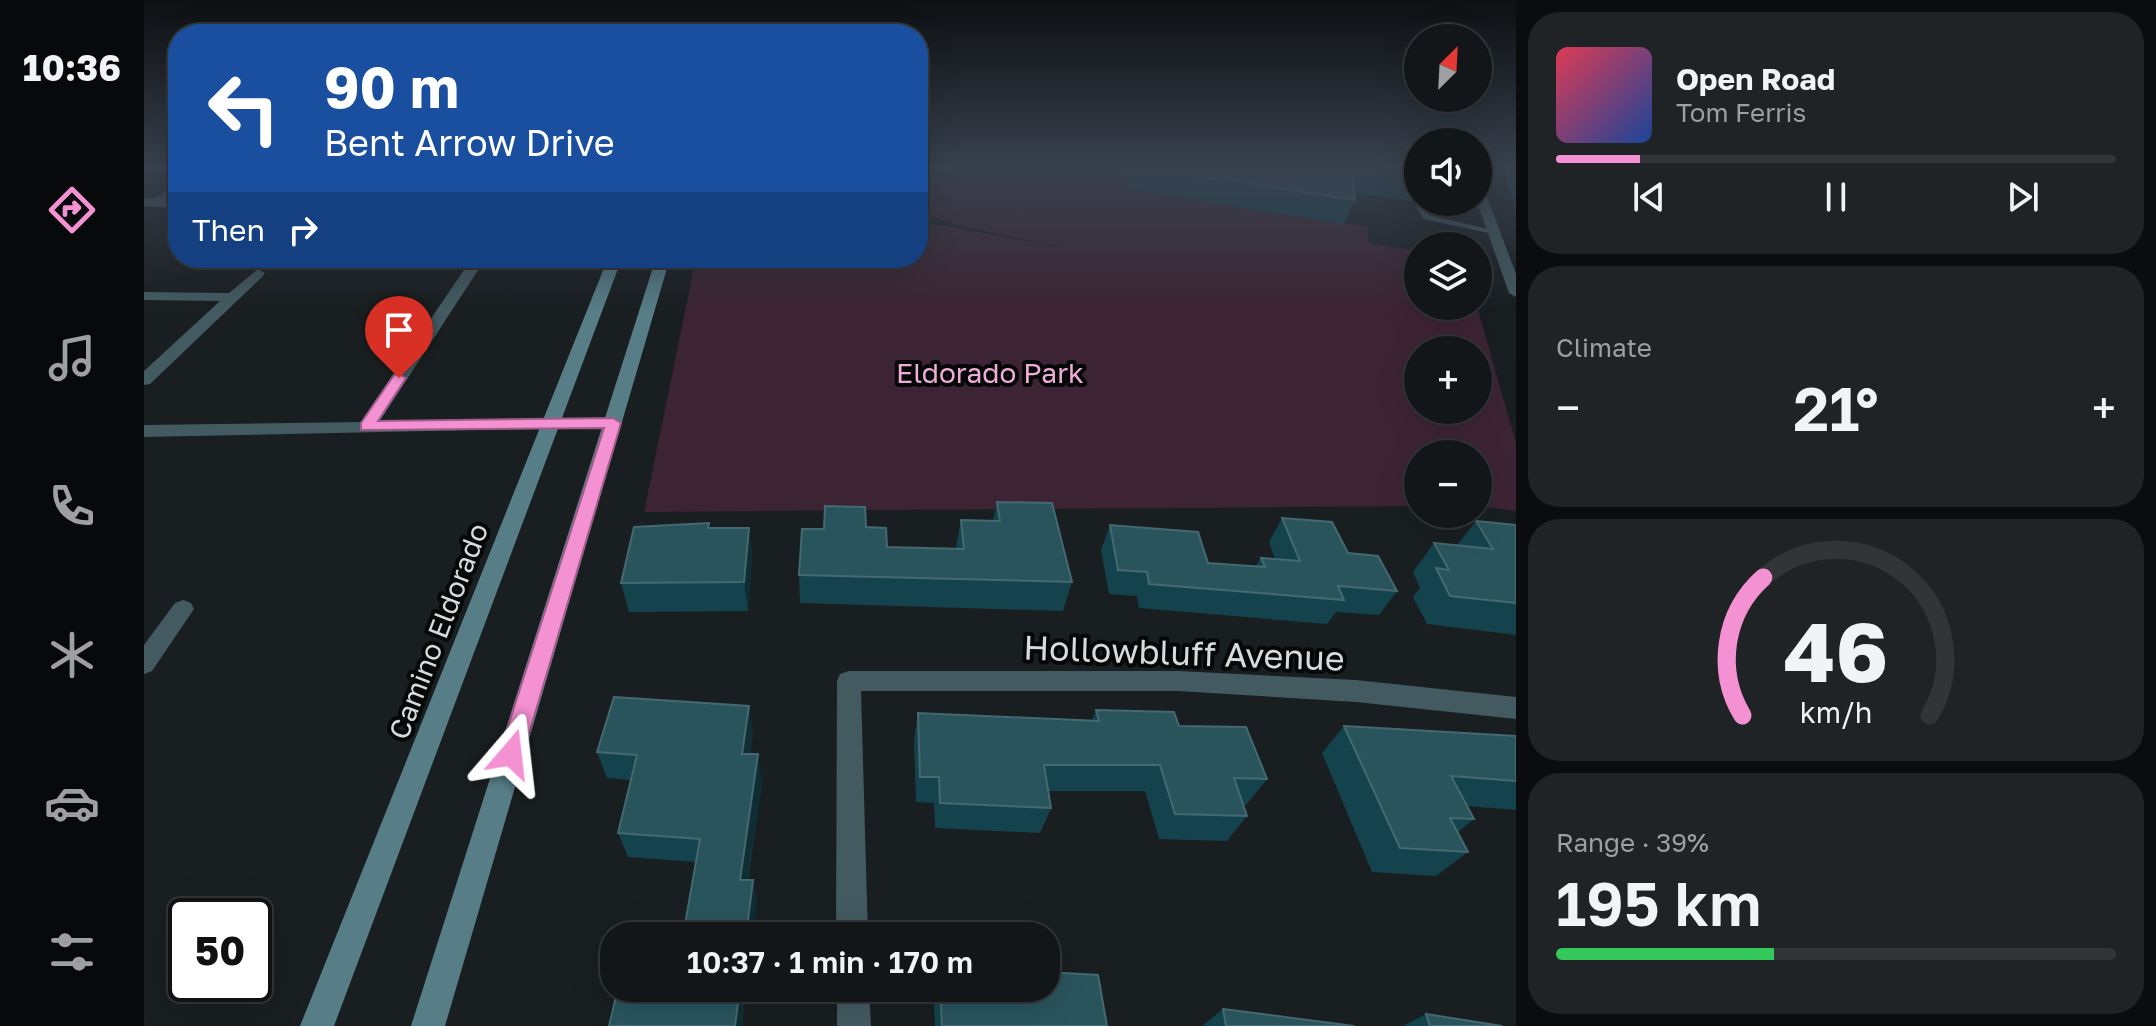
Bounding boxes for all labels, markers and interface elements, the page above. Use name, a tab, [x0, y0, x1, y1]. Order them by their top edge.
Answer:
north arrow	[1404, 24, 1492, 112]
map controls	[1404, 24, 1492, 528]
text: 10:36	[23, 46, 121, 89]
text: 90 m	[324, 53, 459, 120]
icon: left	[192, 56, 296, 160]
text: Open Road	[1676, 61, 1835, 97]
text: Tom Ferris	[1676, 97, 1806, 128]
text: Bent Arrow Drive	[324, 121, 615, 164]
button: sound	[1404, 128, 1492, 216]
icon: previous	[1627, 175, 1671, 219]
icon: pause	[1814, 175, 1858, 219]
icon: next	[2001, 175, 2045, 219]
icon: directions	[44, 182, 100, 238]
icon: right	[281, 208, 325, 252]
text: Then	[192, 212, 265, 248]
button: layers	[1404, 232, 1492, 320]
pin	[365, 296, 433, 378]
icon: arrive	[377, 308, 421, 352]
icon: music	[44, 330, 100, 386]
text: Climate	[1556, 332, 1652, 363]
button: +	[1404, 336, 1492, 424]
park label: Eldorado Park	[896, 356, 1084, 389]
text: 21°	[1793, 372, 1879, 444]
text: −	[1556, 381, 1580, 434]
text: +	[2092, 381, 2116, 434]
button: −	[1404, 440, 1492, 528]
icon: phone	[44, 478, 100, 534]
street label: Camino Eldorado	[382, 518, 494, 744]
text: 46	[1784, 599, 1888, 699]
street label: Hollowbluff Avenue	[1023, 626, 1345, 678]
icon: climate	[44, 627, 100, 683]
text: km/h	[1800, 695, 1872, 729]
position arrow	[469, 712, 553, 796]
icon: car	[44, 775, 100, 831]
text: Range · 39%	[1556, 827, 1709, 858]
text: 195 km	[1556, 867, 1762, 939]
speed limit sign: 50	[168, 898, 272, 1002]
icon: filters	[44, 924, 100, 980]
text: 10:37 · 1 min · 170 m	[687, 944, 973, 980]

